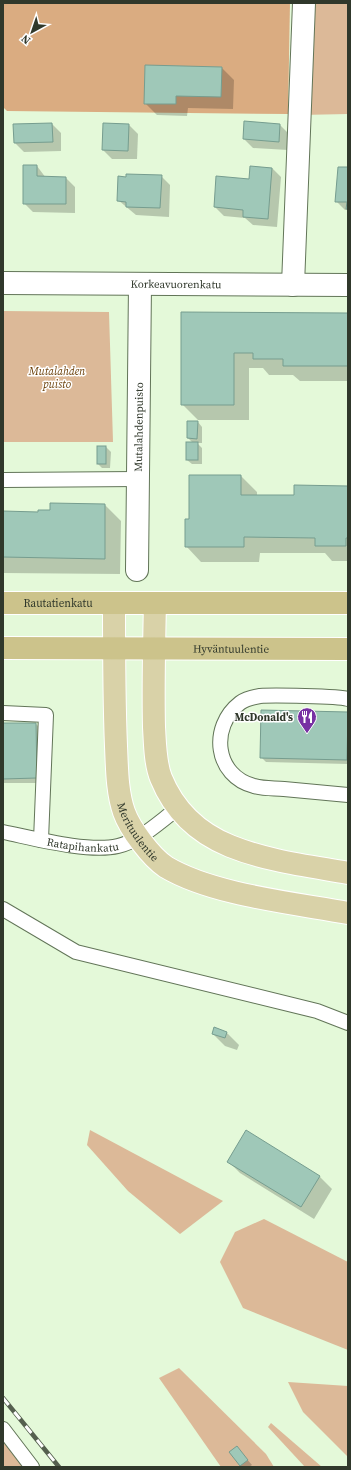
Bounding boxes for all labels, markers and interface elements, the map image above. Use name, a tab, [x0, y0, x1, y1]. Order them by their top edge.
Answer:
north arrow	[12, 12, 52, 52]
text: N	[18, 31, 34, 48]
street label: Korkeavuorenkatu	[131, 277, 222, 292]
park label: Mutalahden puisto	[28, 364, 86, 392]
street label: Mutalahdenpuisto	[131, 382, 147, 472]
street label: Rautatienkatu	[23, 596, 93, 611]
street label: Hyväntuulentie	[193, 642, 269, 657]
restaurant icon: McDonald's	[296, 706, 318, 734]
place label: McDonald's	[235, 710, 293, 725]
street label: Merituulentie	[114, 801, 162, 865]
street label: Ratapihankatu	[46, 835, 121, 856]

